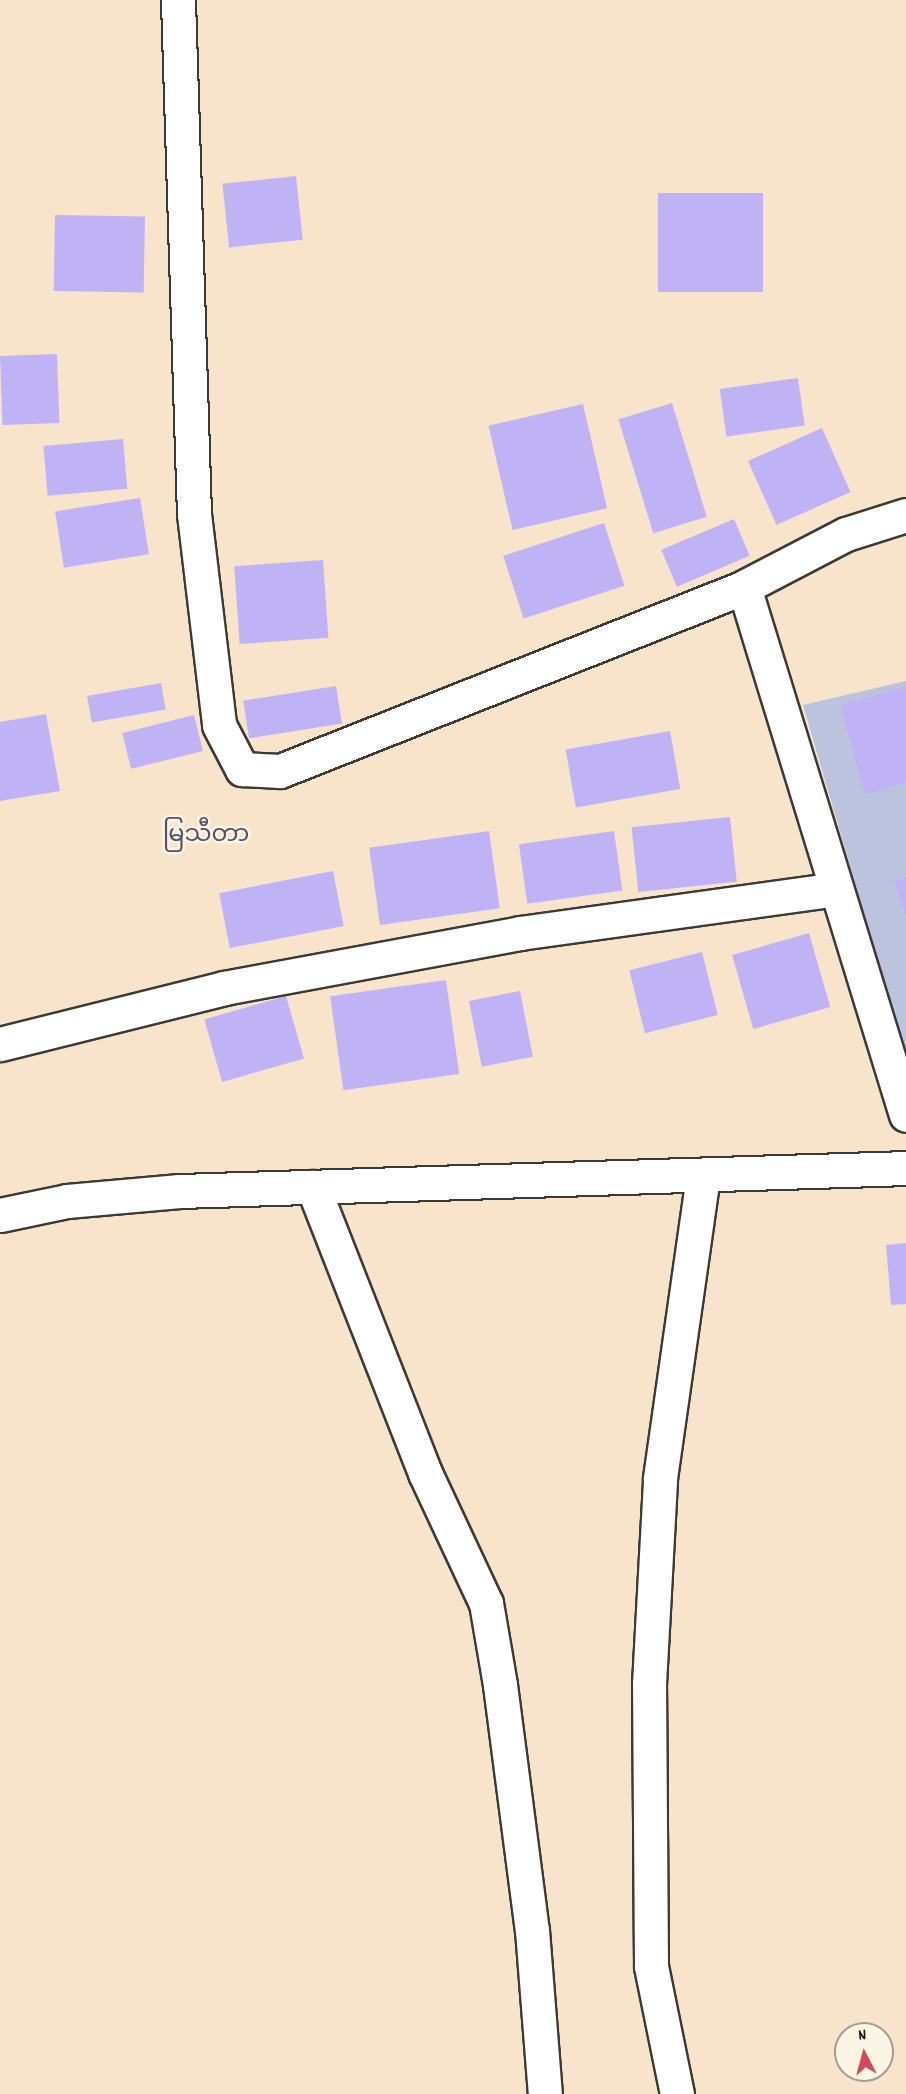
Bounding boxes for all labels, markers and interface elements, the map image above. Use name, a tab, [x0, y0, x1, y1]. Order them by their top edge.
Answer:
district label: မြသီတာ	[163, 823, 249, 851]
north arrow	[834, 2022, 894, 2082]
text: N	[857, 2024, 867, 2047]

